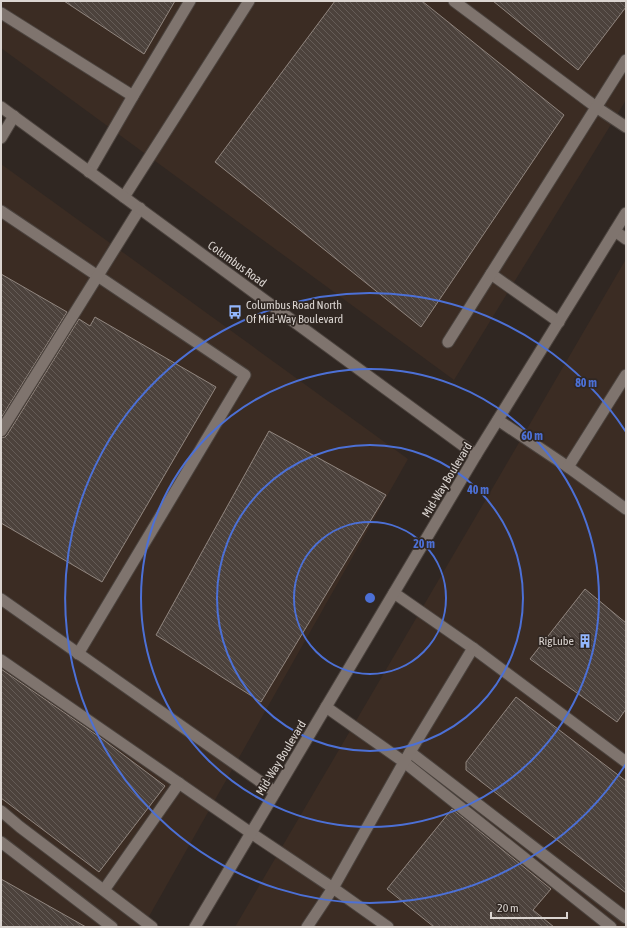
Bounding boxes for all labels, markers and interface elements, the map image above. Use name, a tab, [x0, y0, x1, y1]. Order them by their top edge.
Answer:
street label: Columbus Road	[205, 238, 269, 290]
place label: Columbus Road North Of Mid-Way Boulevard	[246, 298, 343, 326]
bus stop icon: Columbus Road North Of Mid-Way Boulevard	[227, 304, 243, 320]
text: 80 m	[575, 376, 597, 390]
text: 60 m	[521, 429, 543, 443]
street label: Mid-Way Boulevard	[419, 440, 475, 520]
text: 40 m	[466, 483, 489, 497]
text: 20 m	[413, 537, 435, 551]
centre of rings	[363, 591, 377, 605]
building icon: RigLube	[577, 633, 593, 649]
place label: RigLube	[539, 634, 574, 648]
street label: Mid-Way Boulevard	[253, 718, 309, 798]
scale bar	[491, 894, 567, 920]
text: 20 m	[497, 901, 519, 915]

